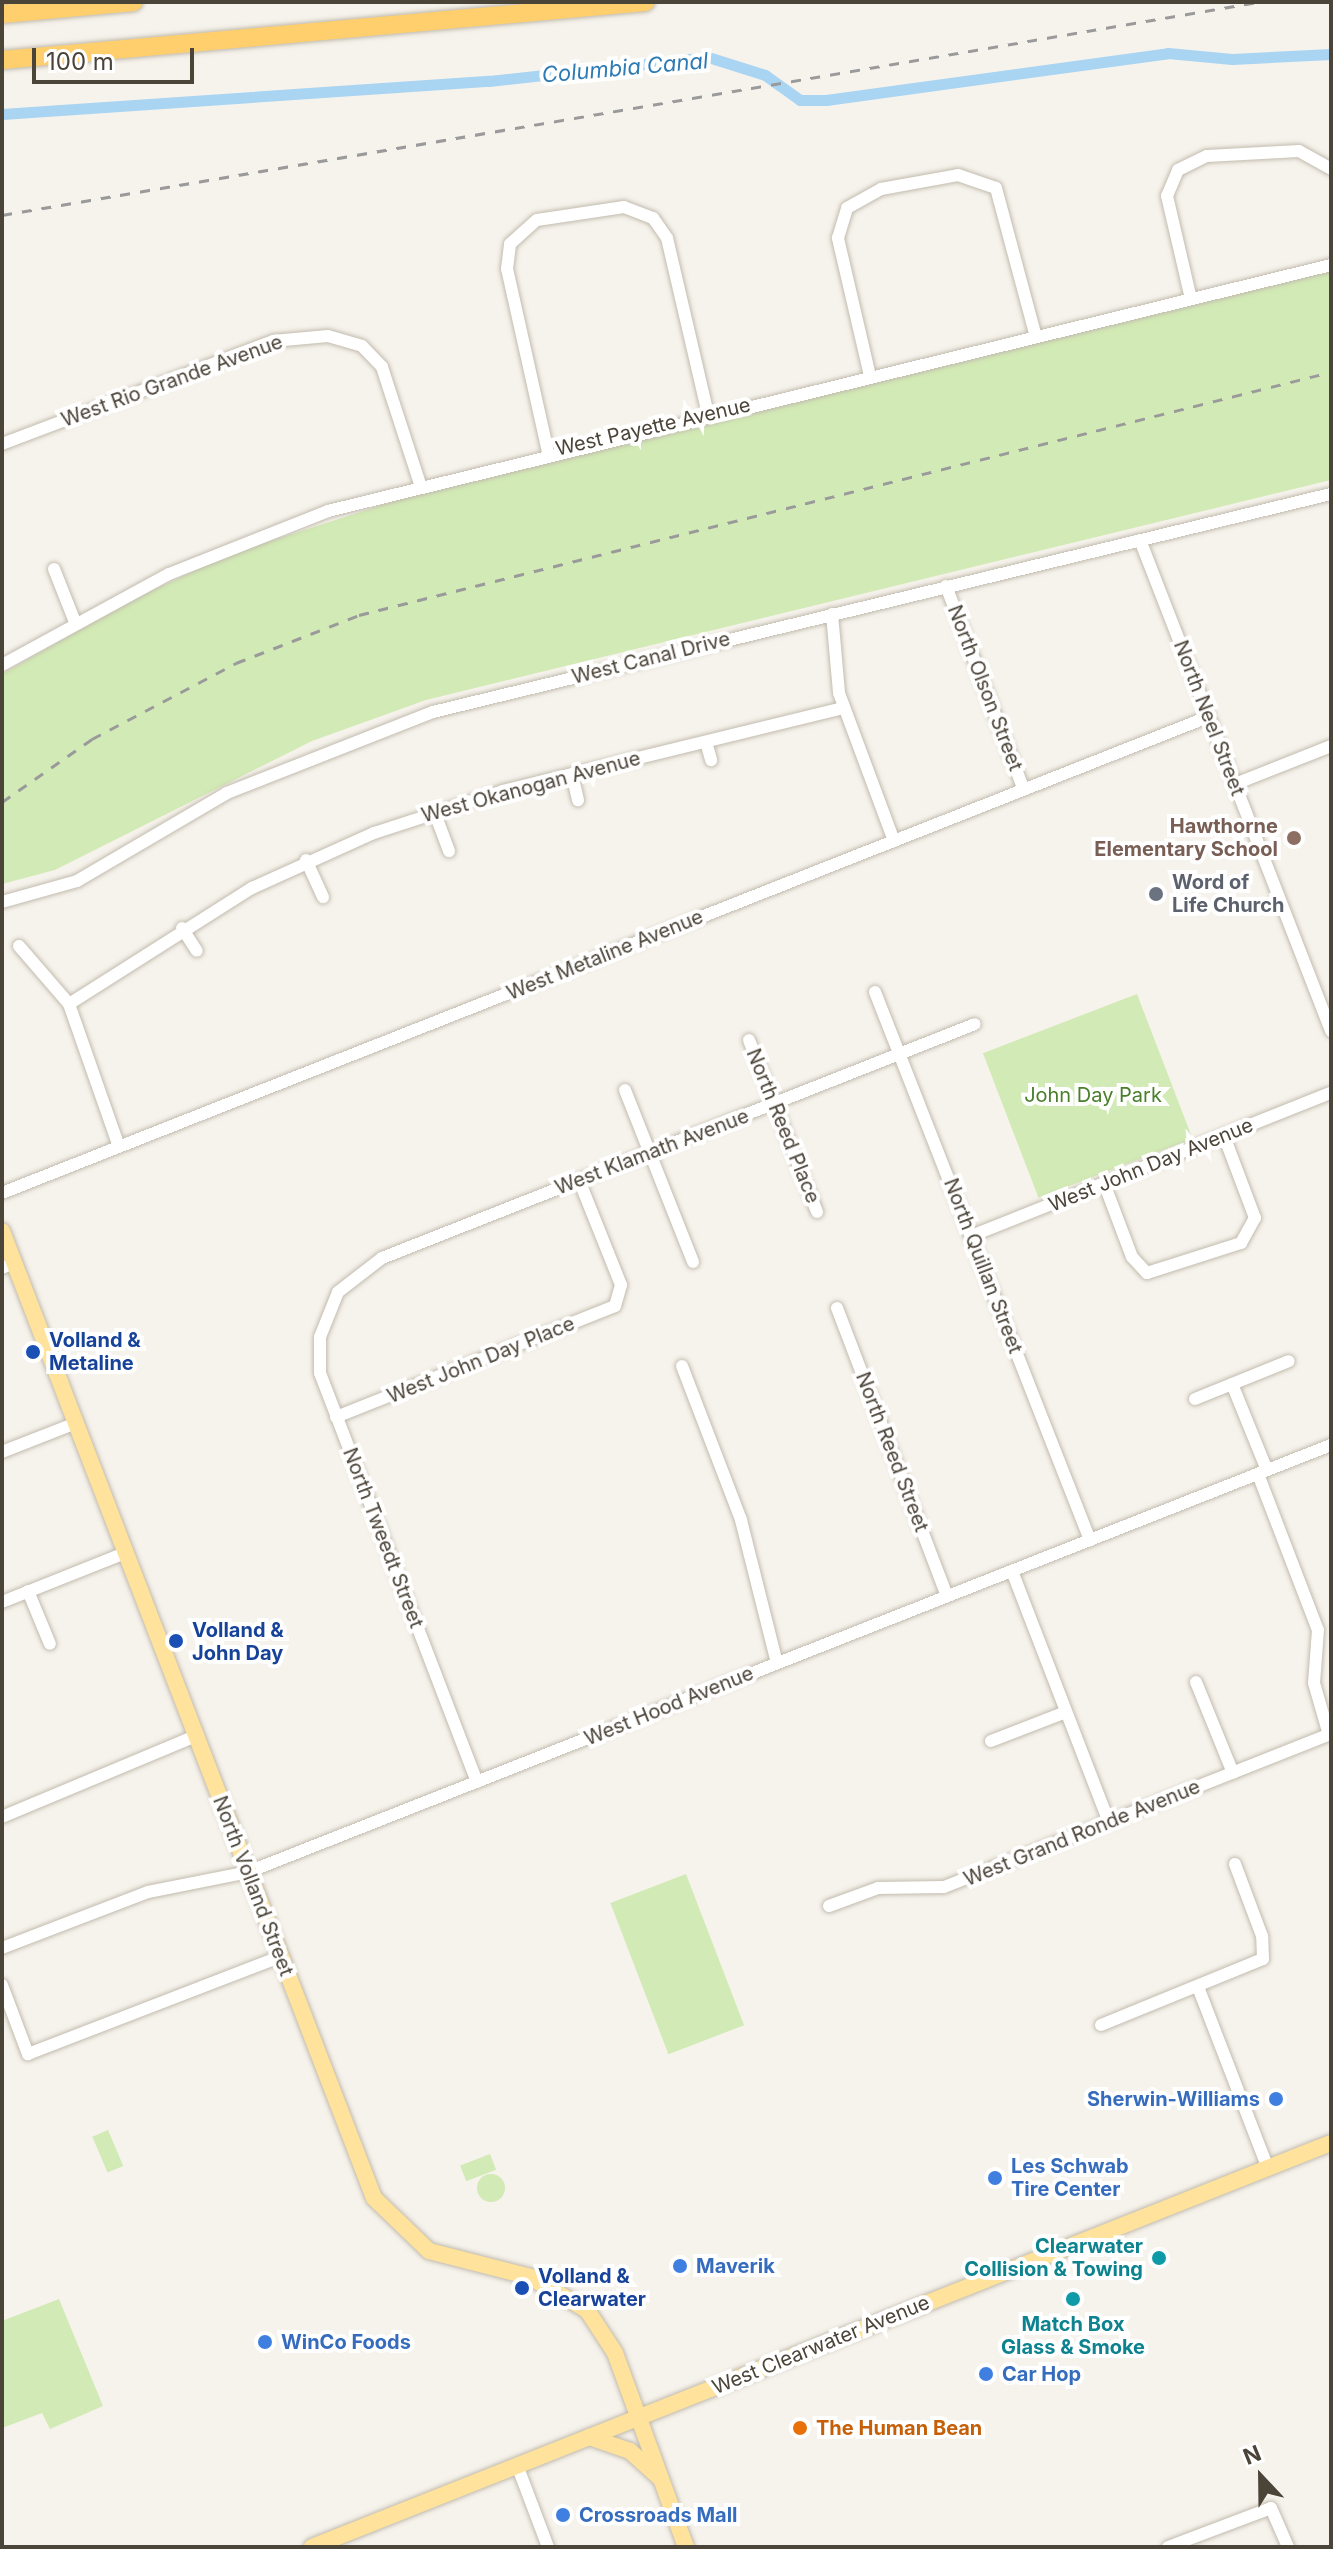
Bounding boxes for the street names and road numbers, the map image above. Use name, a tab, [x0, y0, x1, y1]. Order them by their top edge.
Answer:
street label: West Rio Grande Avenue	[58, 330, 286, 432]
street label: West Payette Avenue	[553, 393, 753, 461]
street label: North Olson Street	[942, 602, 1028, 774]
street label: West Canal Drive	[569, 627, 733, 689]
street label: North Neel Street	[1168, 637, 1250, 799]
street label: West Okanogan Avenue	[419, 746, 643, 828]
street label: West Metaline Avenue	[503, 905, 707, 1005]
street label: North Reed Place	[741, 1045, 825, 1207]
street label: West Klamath Avenue	[552, 1104, 752, 1200]
street label: West John Day Avenue	[1045, 1113, 1257, 1217]
street label: North Quillan Street	[939, 1175, 1027, 1357]
street label: West John Day Place	[384, 1311, 578, 1409]
street label: North Reed Street	[850, 1369, 934, 1535]
street label: North Tweedt Street	[338, 1445, 428, 1631]
street label: West Hood Avenue	[581, 1661, 757, 1751]
street label: West Grand Ronde Avenue	[960, 1775, 1204, 1891]
street label: North Volland Street	[208, 1793, 298, 1979]
street label: West Clearwater Avenue	[709, 2290, 933, 2400]

